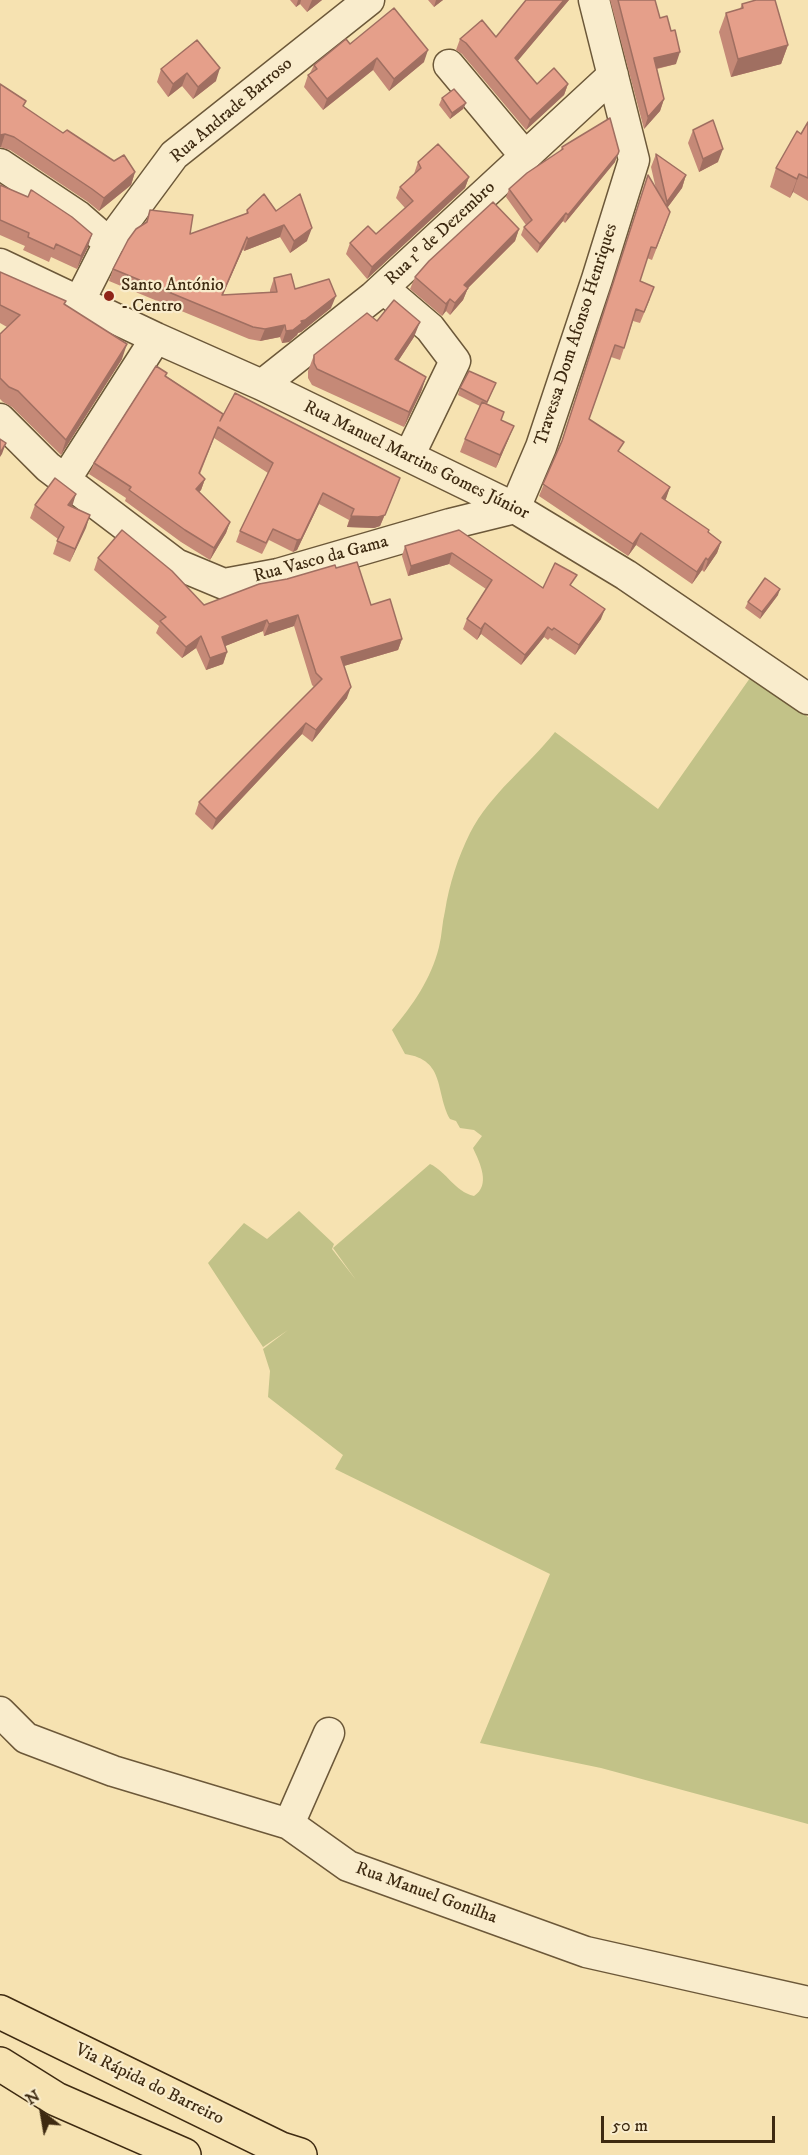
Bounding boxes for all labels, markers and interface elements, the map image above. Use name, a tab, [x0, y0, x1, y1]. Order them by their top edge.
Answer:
street label: Rua Andrade Barroso	[167, 54, 297, 168]
street label: Rua 1º de Dezembro	[381, 177, 501, 291]
street label: Travessa Dom Afonso Henriques	[531, 221, 623, 449]
place label: Santo António - Centro	[121, 275, 224, 318]
marker: Santo António - Centro	[102, 289, 116, 303]
street label: Rua Manuel Martins Gomes Júnior	[300, 397, 532, 525]
street label: Rua Vasco da Gama	[251, 532, 391, 588]
street label: Rua Manuel Gonilha	[352, 1858, 500, 1930]
street label: Via Rápida do Barreiro	[71, 2040, 227, 2130]
north arrow	[12, 2083, 72, 2143]
text: N	[22, 2086, 44, 2110]
scale bar	[604, 2104, 778, 2142]
text: 50 m	[612, 2115, 648, 2137]

